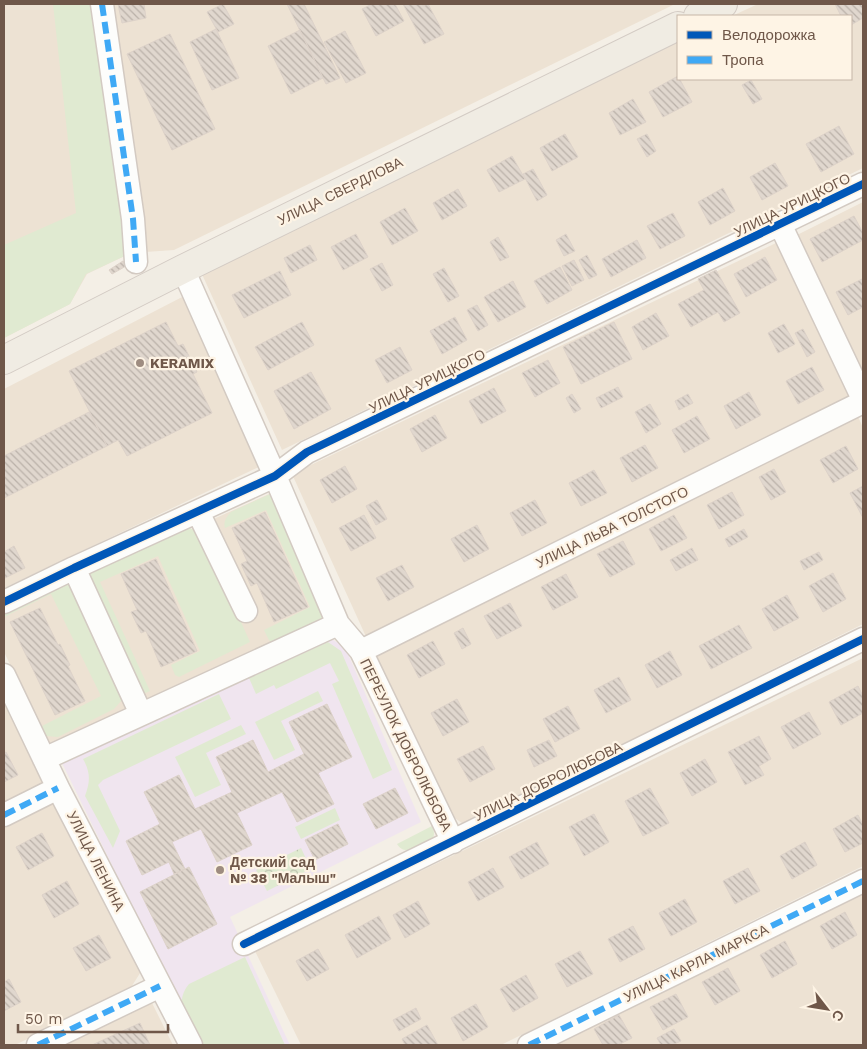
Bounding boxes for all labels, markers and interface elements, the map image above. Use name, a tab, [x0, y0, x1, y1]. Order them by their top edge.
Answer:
legend	[677, 15, 852, 80]
text: Велодорожка	[722, 26, 816, 44]
text: Тропа	[722, 51, 764, 69]
street label: УЛИЦА СВЕРДЛОВА	[275, 153, 406, 228]
street label: УЛИЦА УРИЦКОГО	[731, 170, 853, 240]
street label: УЛИЦА УРИЦКОГО	[366, 346, 488, 416]
place label: KERAMIX	[150, 355, 215, 371]
marker: KERAMIX	[134, 357, 146, 369]
street label: УЛИЦА ЛЬВА ТОЛСТОГО	[533, 483, 691, 571]
street label: ПЕРЕУЛОК ДОБРОЛЮБОВА	[357, 656, 455, 835]
street label: УЛИЦА ДОБРОЛЮБОВА	[471, 738, 625, 824]
street label: УЛИЦА ЛЕНИНА	[64, 808, 128, 914]
place label: Детский сад № 38 "Малыш"	[230, 854, 336, 886]
marker: Детский сад № 38 "Малыш"	[214, 864, 226, 876]
street label: УЛИЦА КАРЛА МАРКСА	[621, 921, 772, 1005]
north arrow	[802, 984, 852, 1034]
scale bar	[18, 1002, 168, 1034]
text: С	[829, 1007, 848, 1024]
text: 50 m	[25, 1010, 62, 1028]

